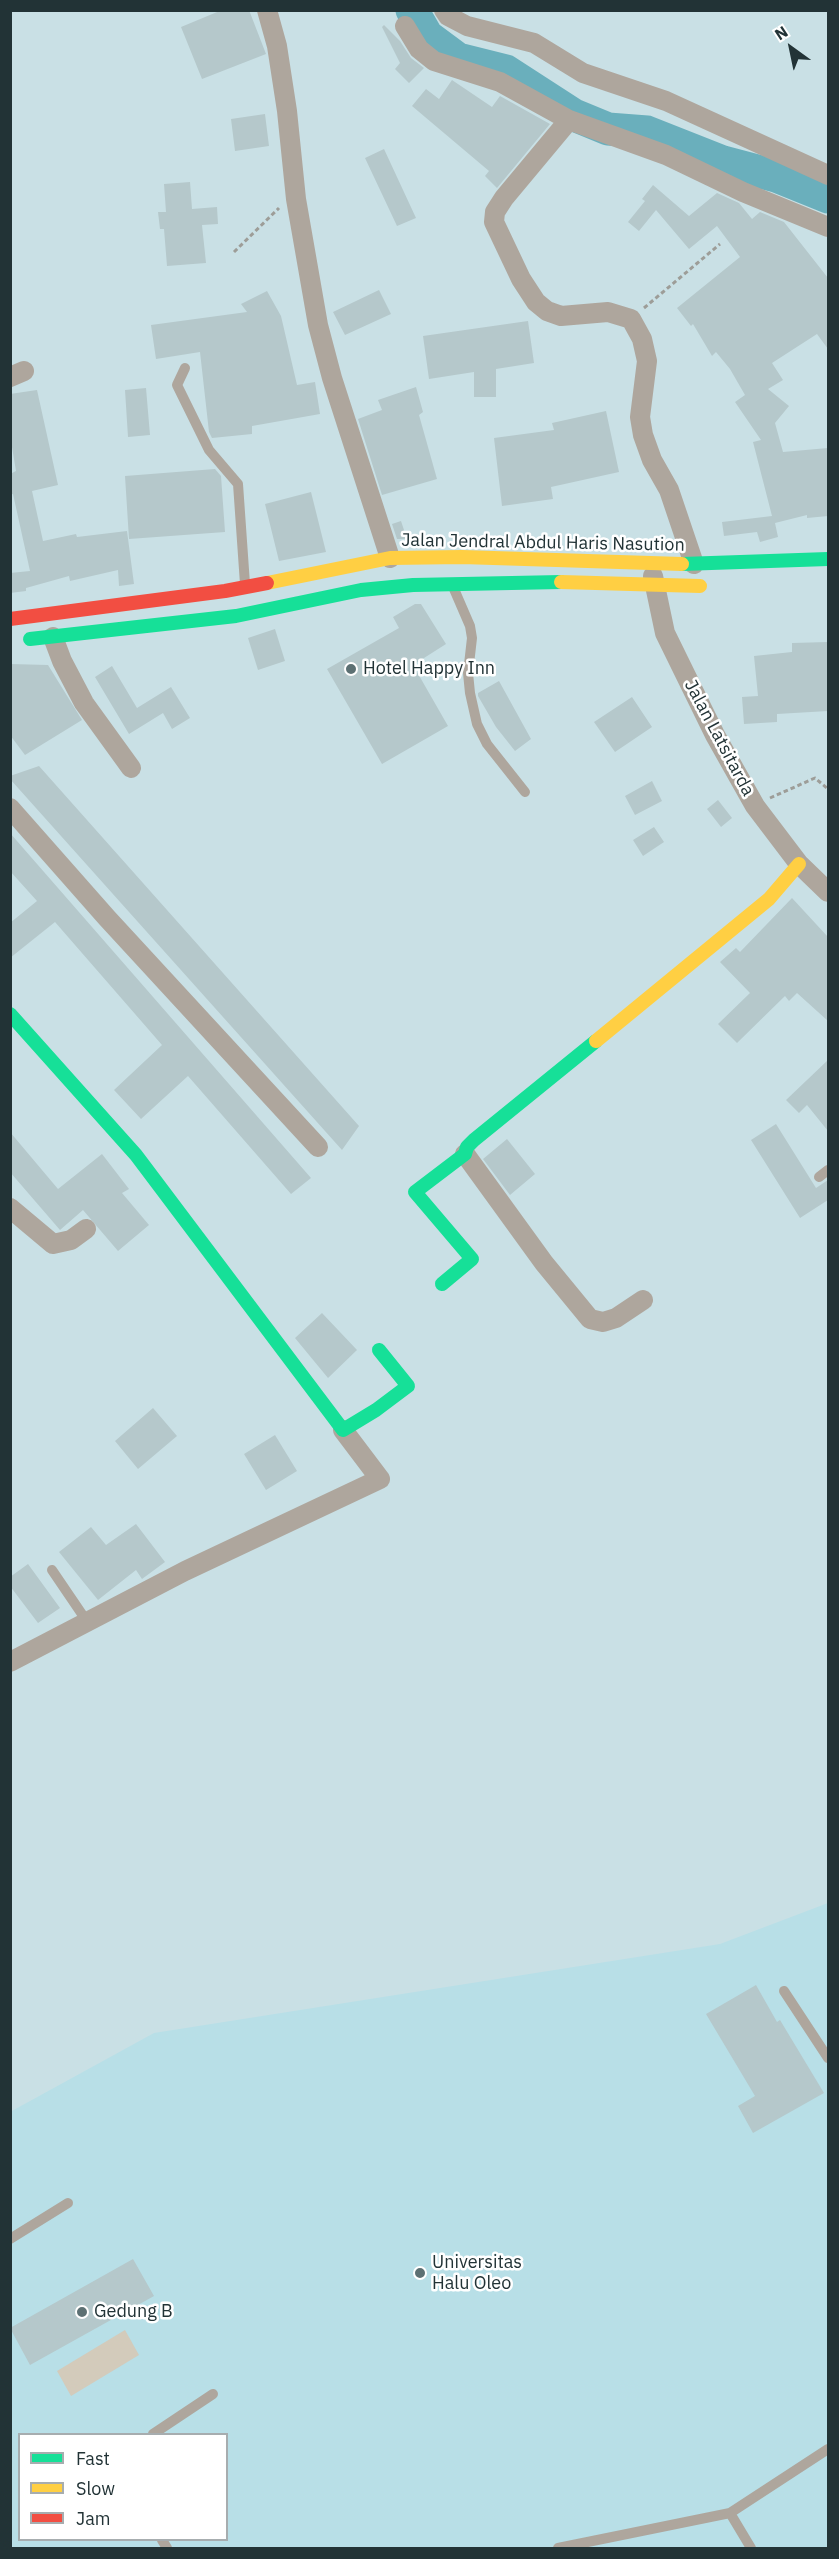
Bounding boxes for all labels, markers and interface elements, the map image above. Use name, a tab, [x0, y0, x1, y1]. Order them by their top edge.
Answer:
north arrow	[761, 18, 821, 78]
text: N	[771, 21, 792, 44]
street label: Jalan Jendral Abdul Haris Nasution	[401, 530, 685, 556]
place label: Hotel Happy Inn	[363, 658, 495, 680]
marker: Hotel Happy Inn	[344, 662, 358, 676]
street label: Jalan Latsitarda	[679, 676, 759, 800]
place label: Universitas Halu Oleo	[432, 2252, 522, 2294]
marker: Universitas Halu Oleo	[413, 2266, 427, 2280]
place label: Gedung B	[94, 2301, 173, 2323]
marker: Gedung B	[75, 2305, 89, 2319]
legend	[18, 2433, 228, 2541]
text: Fast	[76, 2447, 110, 2470]
text: Slow	[76, 2477, 115, 2500]
text: Jam	[76, 2507, 111, 2530]

